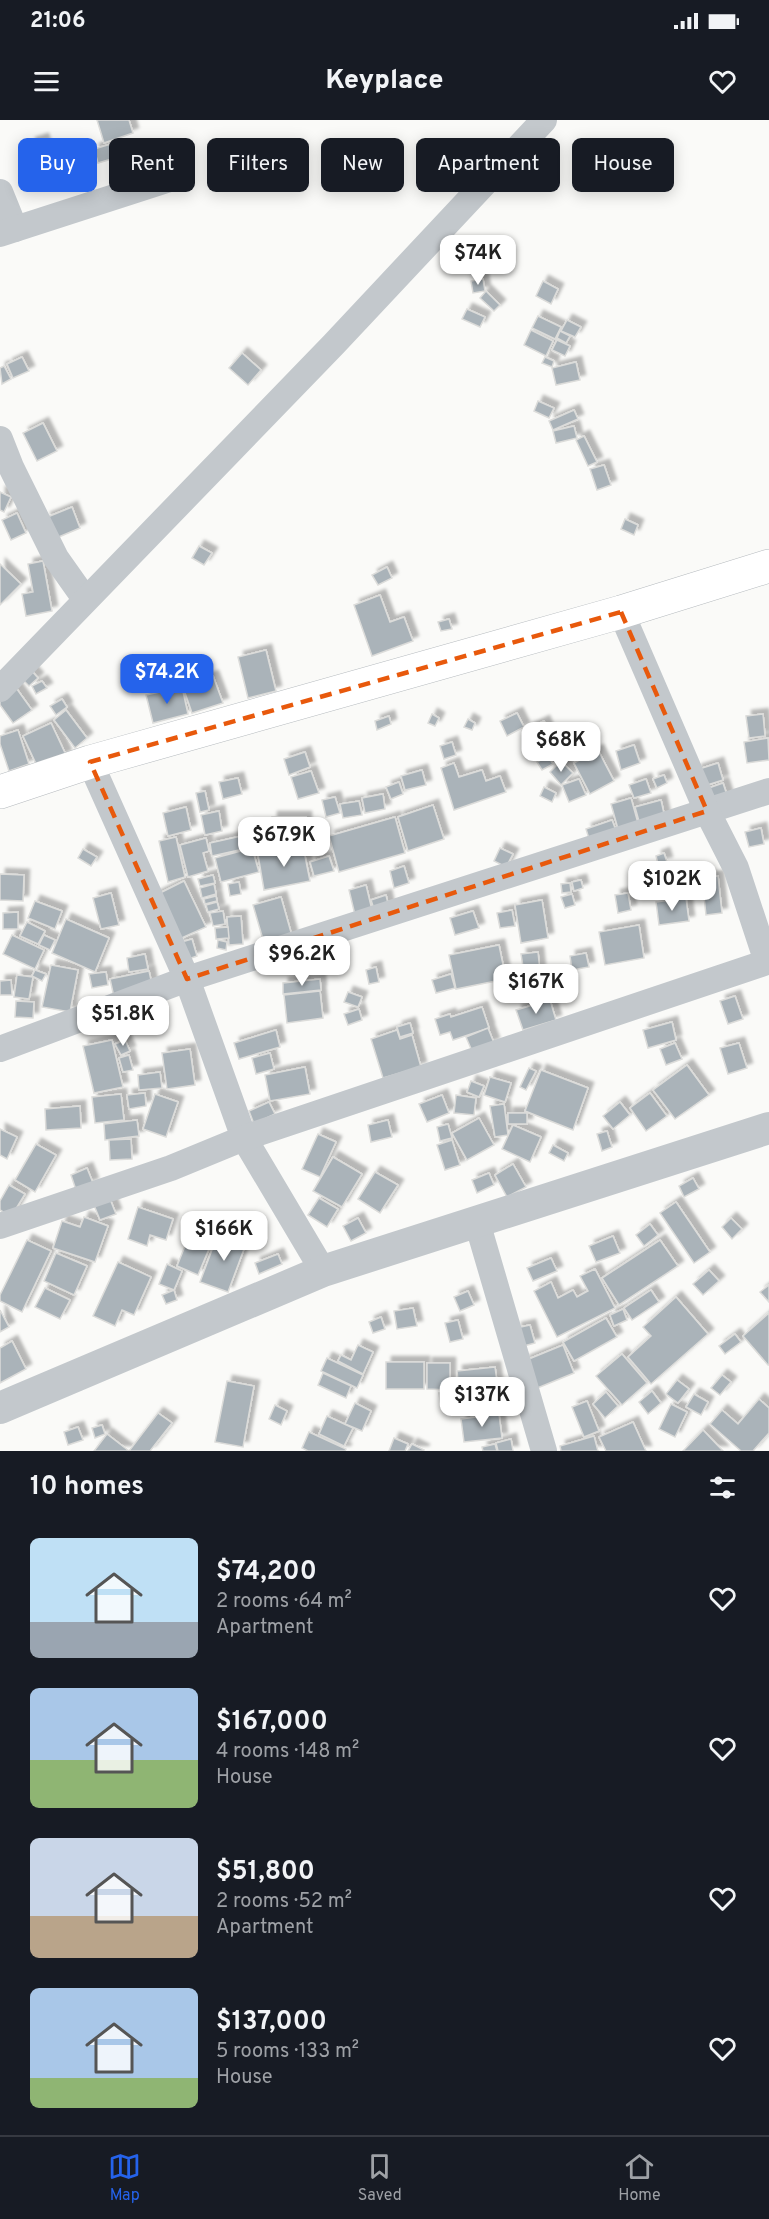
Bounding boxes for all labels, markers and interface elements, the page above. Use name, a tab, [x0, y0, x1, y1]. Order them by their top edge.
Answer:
text: 21:06	[30, 8, 86, 35]
text: Keyplace	[326, 64, 443, 98]
icon: menu	[30, 65, 63, 98]
icon: heart	[706, 65, 739, 98]
chip: Buy	[18, 138, 97, 192]
chip: Rent	[109, 138, 195, 192]
chip: Filters	[207, 138, 309, 192]
chip: New	[321, 138, 404, 192]
chip: Apartment	[416, 138, 560, 192]
chip: House	[572, 138, 674, 192]
pin: $74K	[442, 235, 514, 286]
text: $74K	[454, 241, 502, 267]
pin: $74.2K	[118, 654, 216, 705]
text: $74.2K	[134, 660, 200, 686]
pin: $68K	[525, 722, 597, 773]
text: $68K	[535, 728, 587, 754]
pin: $67.9K	[235, 817, 333, 868]
text: $67.9K	[252, 823, 316, 849]
pin: $102K	[630, 861, 714, 912]
text: $102K	[642, 867, 702, 893]
pin: $96.2K	[253, 936, 351, 987]
text: $96.2K	[268, 942, 336, 968]
pin: $167K	[494, 964, 578, 1015]
text: $167K	[507, 970, 565, 996]
pin: $51.8K	[74, 996, 172, 1047]
text: $51.8K	[91, 1002, 155, 1028]
pin: $166K	[182, 1211, 266, 1262]
text: $166K	[195, 1217, 253, 1243]
pin: $137K	[440, 1377, 524, 1428]
text: $137K	[454, 1383, 510, 1409]
text: 10 homes	[30, 1471, 144, 1504]
icon: filters	[706, 1471, 739, 1504]
text: $74,200	[216, 1556, 317, 1589]
icon: home	[78, 1562, 150, 1634]
icon: heart	[706, 1582, 739, 1615]
text: 2 rooms · 64 m²	[216, 1589, 352, 1615]
text: Apartment	[216, 1615, 314, 1641]
text: $167,000	[216, 1706, 328, 1739]
icon: home	[78, 1712, 150, 1784]
icon: heart	[706, 1732, 739, 1765]
text: 4 rooms · 148 m²	[216, 1739, 359, 1765]
text: House	[216, 1765, 272, 1791]
text: $51,800	[216, 1856, 315, 1889]
icon: home	[78, 1862, 150, 1934]
icon: heart	[706, 1882, 739, 1915]
text: 2 rooms · 52 m²	[216, 1889, 352, 1915]
text: Apartment	[216, 1915, 314, 1941]
text: $137,000	[216, 2006, 327, 2039]
icon: home	[78, 2012, 150, 2084]
icon: heart	[706, 2032, 739, 2065]
text: 5 rooms · 133 m²	[216, 2039, 359, 2065]
text: House	[216, 2065, 272, 2091]
tab: Map	[108, 2150, 141, 2206]
tab: Saved	[358, 2150, 402, 2206]
tab: Home	[618, 2150, 661, 2206]

